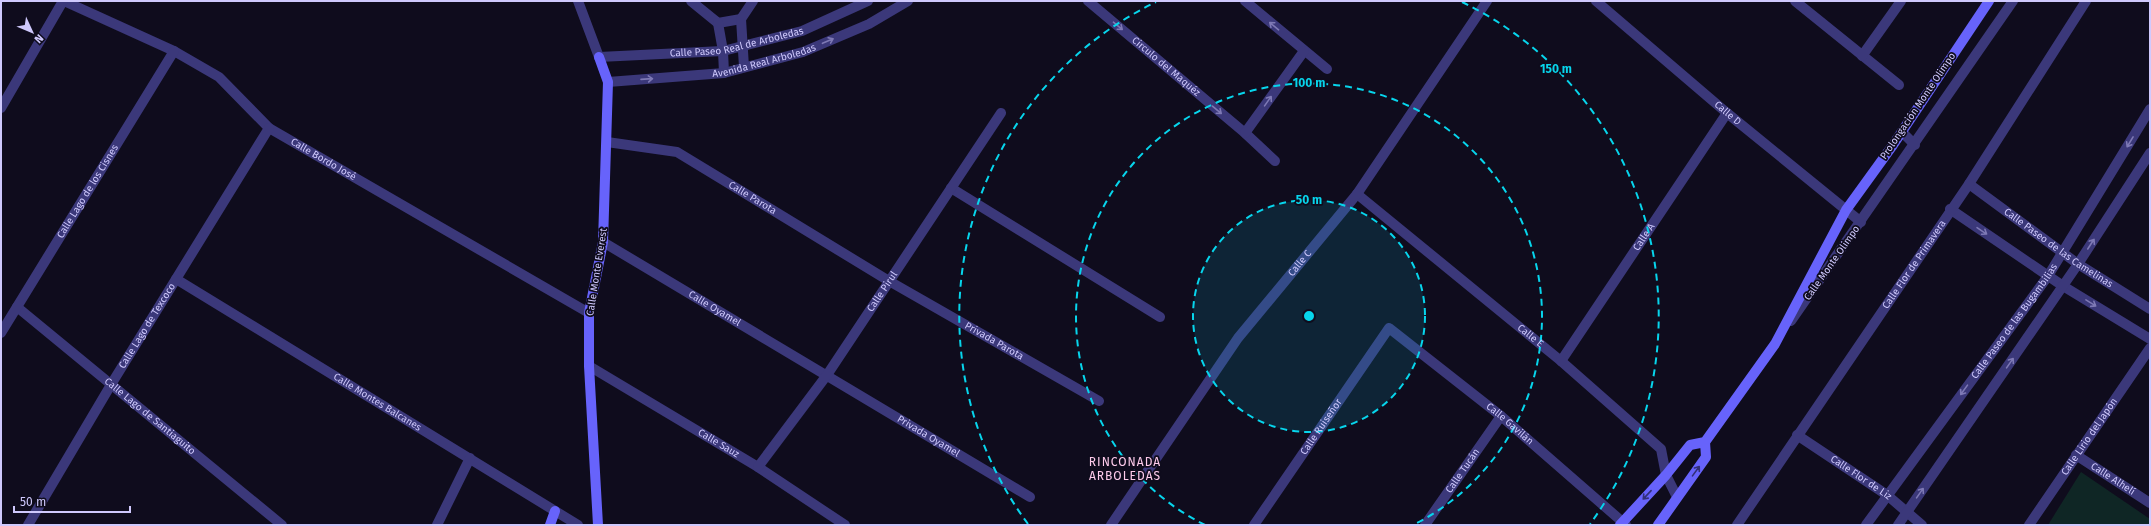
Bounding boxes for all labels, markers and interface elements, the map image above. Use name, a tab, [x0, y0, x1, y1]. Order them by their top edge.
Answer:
north arrow	[12, 12, 52, 52]
one-way arrow	[1269, 21, 1280, 30]
one-way arrow	[1112, 22, 1123, 31]
street label: Calle Paseo Real de Arboledas	[670, 25, 805, 60]
text: N	[32, 31, 46, 46]
street label: Circulo del Maquéz	[1129, 34, 1203, 99]
one-way arrow	[822, 37, 834, 45]
street label: Avenida Real Arboledas	[712, 41, 818, 80]
street label: Prolongación Monte Olimpo	[1878, 50, 1958, 162]
text: 150 m	[1540, 62, 1572, 76]
one-way arrow	[640, 75, 653, 82]
text: 100 m	[1293, 76, 1325, 90]
one-way arrow	[1264, 96, 1272, 107]
street label: Calle D	[1712, 99, 1743, 128]
one-way arrow	[1212, 105, 1223, 114]
street label: Calle Bordo José	[288, 136, 358, 183]
one-way arrow	[2125, 136, 2133, 148]
street label: Calle Lago de los Cisnes	[54, 142, 121, 241]
street label: Calle Parota	[726, 179, 779, 217]
text: 50 m	[1296, 193, 1322, 207]
street label: Calle Paseo de las Camelinas	[2002, 206, 2115, 290]
street label: Calle Flor de Primavera	[1880, 218, 1949, 311]
street label: Calle A	[1630, 221, 1658, 253]
street label: Calle Monte Olimpo	[1802, 223, 1862, 303]
street label: Calle Monte Everest	[584, 227, 610, 317]
one-way arrow	[1977, 227, 1988, 235]
one-way arrow	[2087, 239, 2095, 250]
street label: Calle C	[1285, 247, 1314, 279]
street label: Calle Paseo de las Bugambilias	[1969, 261, 2060, 381]
street label: Calle Pirul	[865, 269, 900, 314]
street label: Calle Lago de Texcoco	[116, 281, 178, 371]
street label: Calle Oyamel	[686, 288, 743, 329]
one-way arrow	[2085, 299, 2096, 307]
centre of rings	[1302, 309, 1316, 323]
street label: Privada Parota	[963, 320, 1026, 363]
street label: Calle E	[1515, 322, 1546, 350]
one-way arrow	[2006, 358, 2014, 369]
street label: Calle Montes Balcanes	[331, 371, 424, 434]
street label: Calle Lago de Santiaguito	[102, 375, 198, 457]
one-way arrow	[1960, 384, 1968, 395]
street label: Calle Ruiseñor	[1298, 396, 1345, 457]
street label: Calle Lirio del Japón	[2059, 396, 2120, 478]
street label: Calle Gavilán	[1484, 401, 1536, 447]
street label: Privada Oyamel	[895, 413, 962, 460]
street label: Calle Sauz	[696, 427, 742, 461]
street label: Calle Tucán	[1443, 446, 1482, 495]
street label: Calle Flor de Liz	[1828, 453, 1895, 503]
district label: RINCONADA ARBOLEDAS	[1089, 455, 1161, 483]
street label: Calle Alhelí	[2088, 460, 2138, 498]
one-way arrow	[1692, 465, 1700, 476]
scale bar	[14, 488, 130, 514]
one-way arrow	[1916, 488, 1924, 499]
one-way arrow	[1643, 490, 1652, 500]
text: 50 m	[20, 495, 46, 509]

